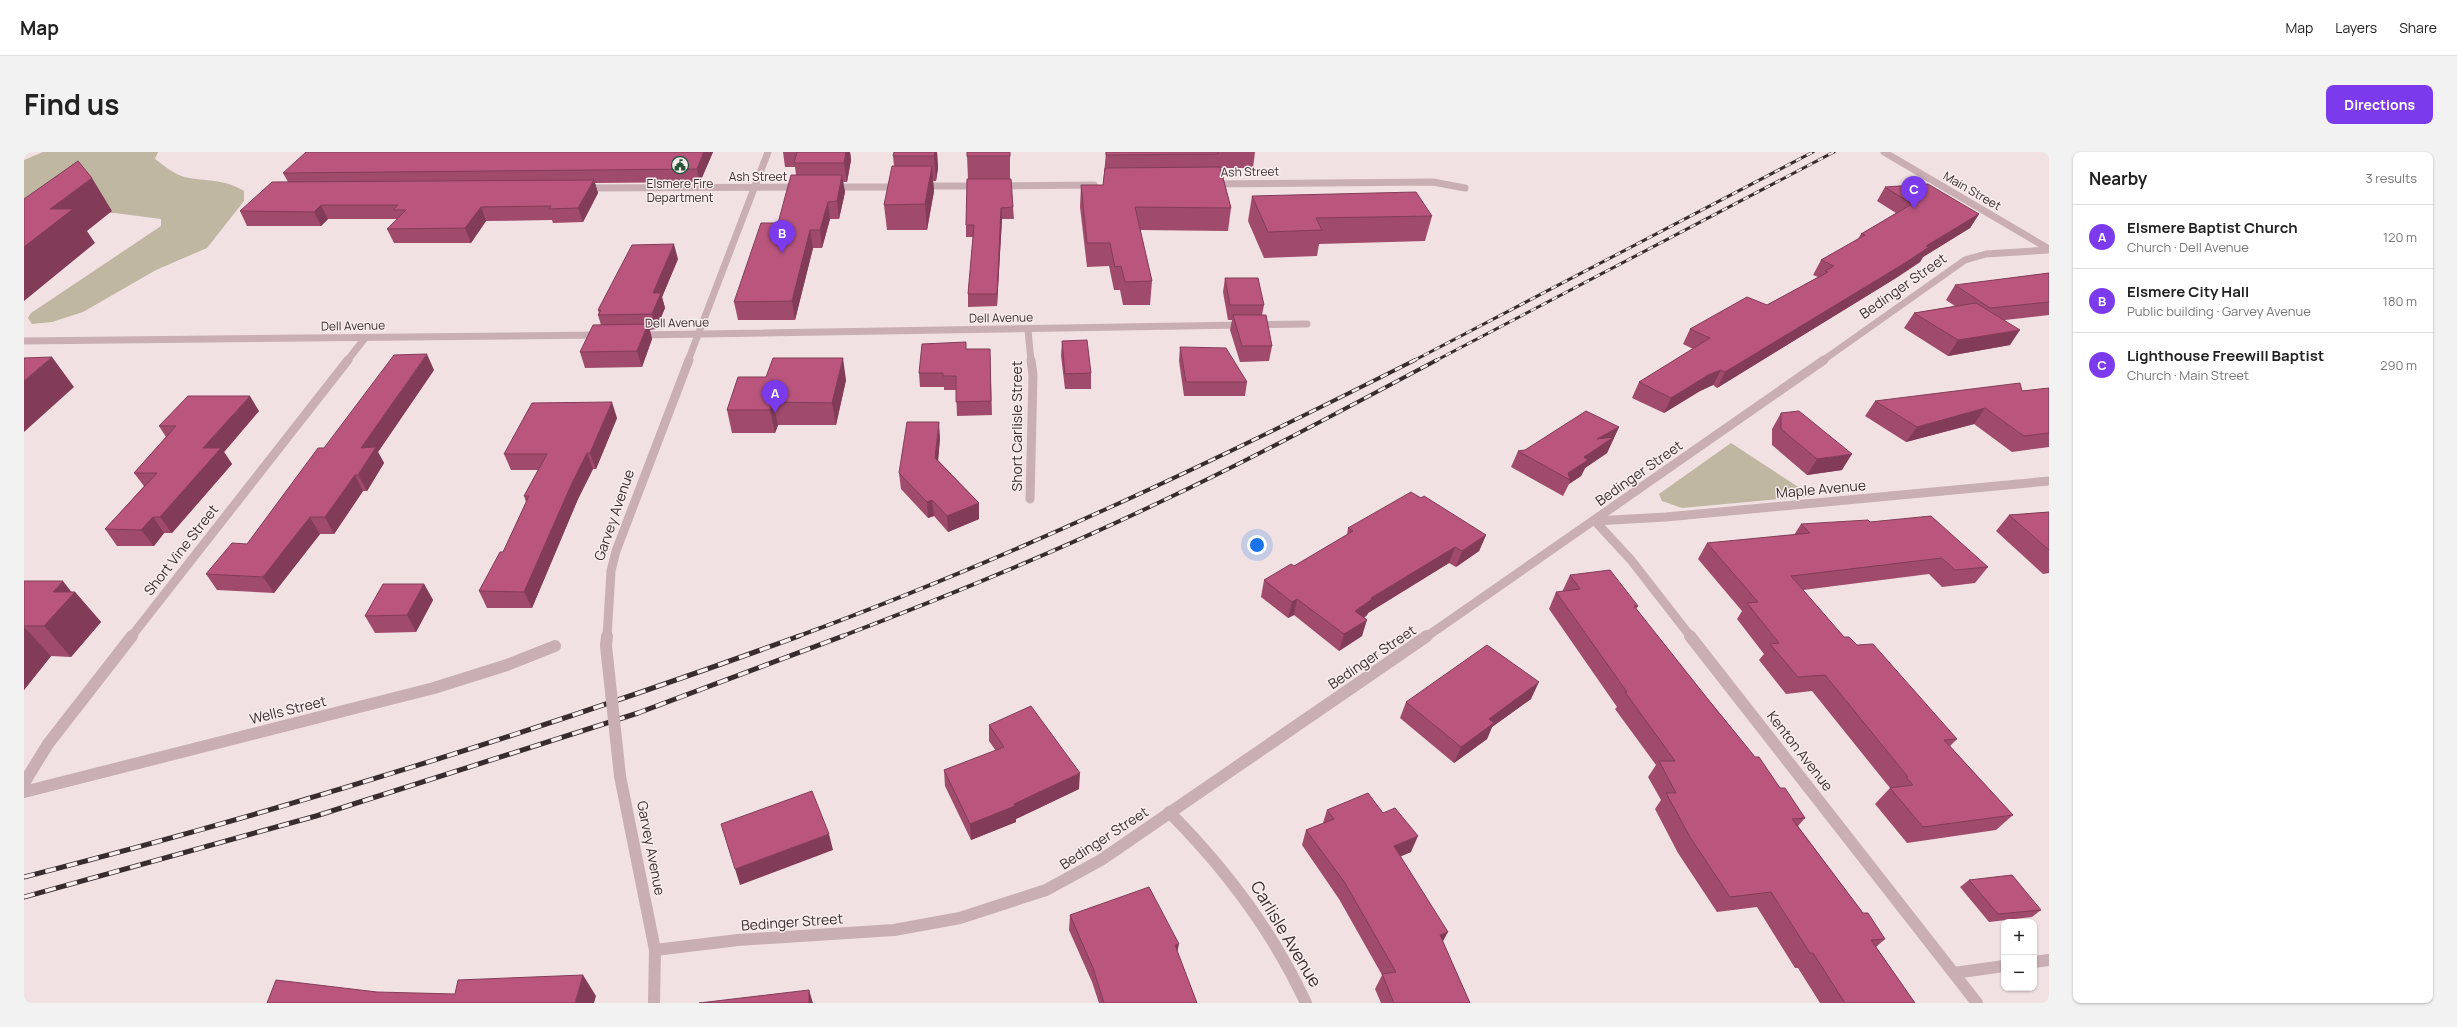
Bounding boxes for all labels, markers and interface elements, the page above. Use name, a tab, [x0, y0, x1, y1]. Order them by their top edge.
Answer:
text: Map	[20, 15, 59, 41]
text: Map	[2285, 18, 2313, 37]
text: Layers	[2335, 18, 2377, 37]
text: Share	[2399, 18, 2437, 37]
text: Find us	[24, 85, 119, 123]
button: Directions	[2326, 85, 2433, 124]
public building icon: Elsmere Fire Department	[670, 155, 690, 175]
street label: Ash Street	[1221, 162, 1280, 181]
street label: Main Street	[1940, 167, 2005, 214]
text: Nearby	[2089, 167, 2147, 190]
street label: Ash Street	[729, 168, 788, 185]
text: 3 results	[2365, 169, 2417, 187]
place label: Elsmere Fire Department	[647, 175, 714, 206]
pin: C	[1901, 176, 1927, 209]
text: Elsmere Baptist Church	[2127, 217, 2298, 238]
pin: B	[769, 220, 795, 253]
text: A	[2098, 228, 2106, 246]
text: 120 m	[2383, 228, 2417, 246]
text: Church · Dell Avenue	[2127, 238, 2249, 256]
street label: Bedinger Street	[1855, 248, 1950, 323]
text: Elsmere City Hall	[2127, 281, 2249, 302]
text: B	[2098, 292, 2106, 310]
text: 180 m	[2383, 292, 2417, 310]
text: Public building · Garvey Avenue	[2127, 302, 2311, 320]
street label: Dell Avenue	[969, 308, 1033, 327]
street label: Dell Avenue	[645, 313, 709, 332]
street label: Dell Avenue	[321, 316, 385, 335]
text: Lighthouse Freewill Baptist	[2127, 345, 2324, 366]
text: C	[2097, 356, 2107, 374]
text: 290 m	[2380, 356, 2417, 374]
street label: Short Carlisle Street	[1007, 360, 1026, 491]
text: Church · Main Street	[2127, 366, 2249, 384]
pin: A	[762, 380, 788, 413]
street label: Bedinger Street	[1591, 435, 1686, 510]
street label: Garvey Avenue	[589, 467, 638, 563]
street label: Maple Avenue	[1775, 475, 1867, 502]
street label: Short Vine Street	[139, 500, 222, 599]
your location	[1247, 535, 1267, 555]
street label: Bedinger Street	[1324, 620, 1420, 693]
street label: Wells Street	[248, 691, 329, 728]
street label: Kenton Avenue	[1763, 707, 1838, 795]
street label: Garvey Avenue	[633, 799, 670, 897]
street label: Bedinger Street	[1056, 802, 1152, 873]
street label: Carlisle Avenue	[1246, 876, 1327, 991]
street label: Bedinger Street	[740, 908, 844, 935]
map controls	[2001, 919, 2037, 991]
button: +	[2001, 919, 2037, 955]
button: −	[2001, 955, 2037, 991]

